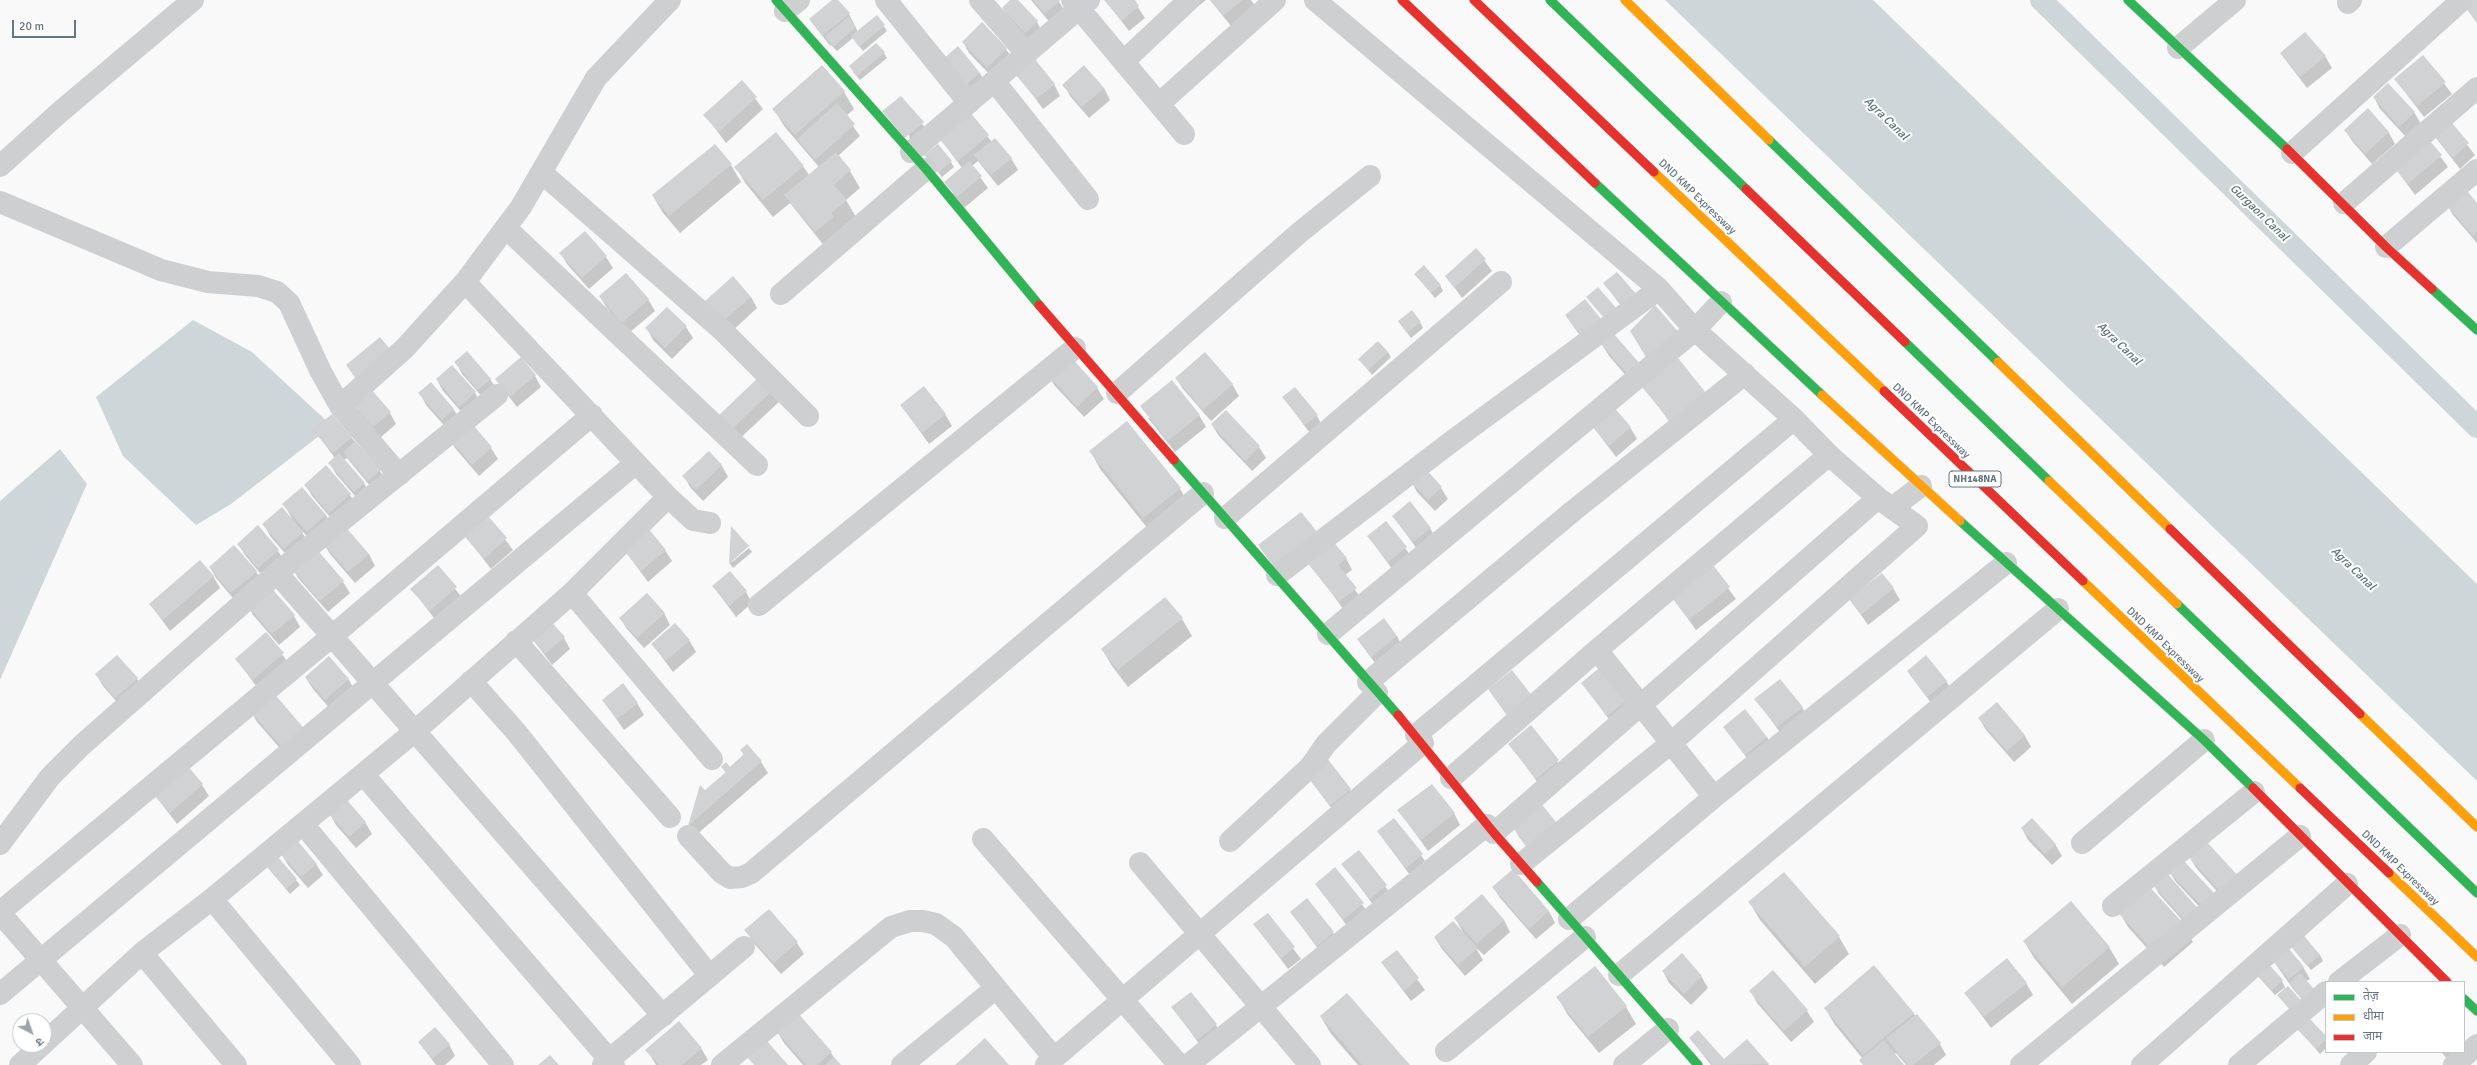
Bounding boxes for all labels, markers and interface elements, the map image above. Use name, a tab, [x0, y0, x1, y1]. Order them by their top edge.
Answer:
scale bar	[14, 12, 78, 38]
text: 20 m	[19, 19, 44, 34]
water label: Agra Canal	[1861, 94, 1911, 144]
street label: DND KMP Expressway	[1655, 157, 1739, 237]
water label: Gurgaon Canal	[2227, 181, 2291, 245]
water label: Agra Canal	[2094, 319, 2144, 369]
street label: DND KMP Expressway	[1889, 381, 1973, 461]
road number: NH148NA	[1949, 471, 2001, 487]
water label: Agra Canal	[2328, 544, 2378, 594]
street label: DND KMP Expressway	[2123, 605, 2207, 685]
street label: DND KMP Expressway	[2358, 828, 2442, 908]
legend	[2325, 981, 2465, 1053]
text: तेज़	[2363, 989, 2379, 1004]
text: धीमा	[2363, 1009, 2384, 1024]
north arrow	[12, 1013, 52, 1053]
text: जाम	[2363, 1029, 2382, 1044]
text: उ	[33, 1035, 46, 1049]

